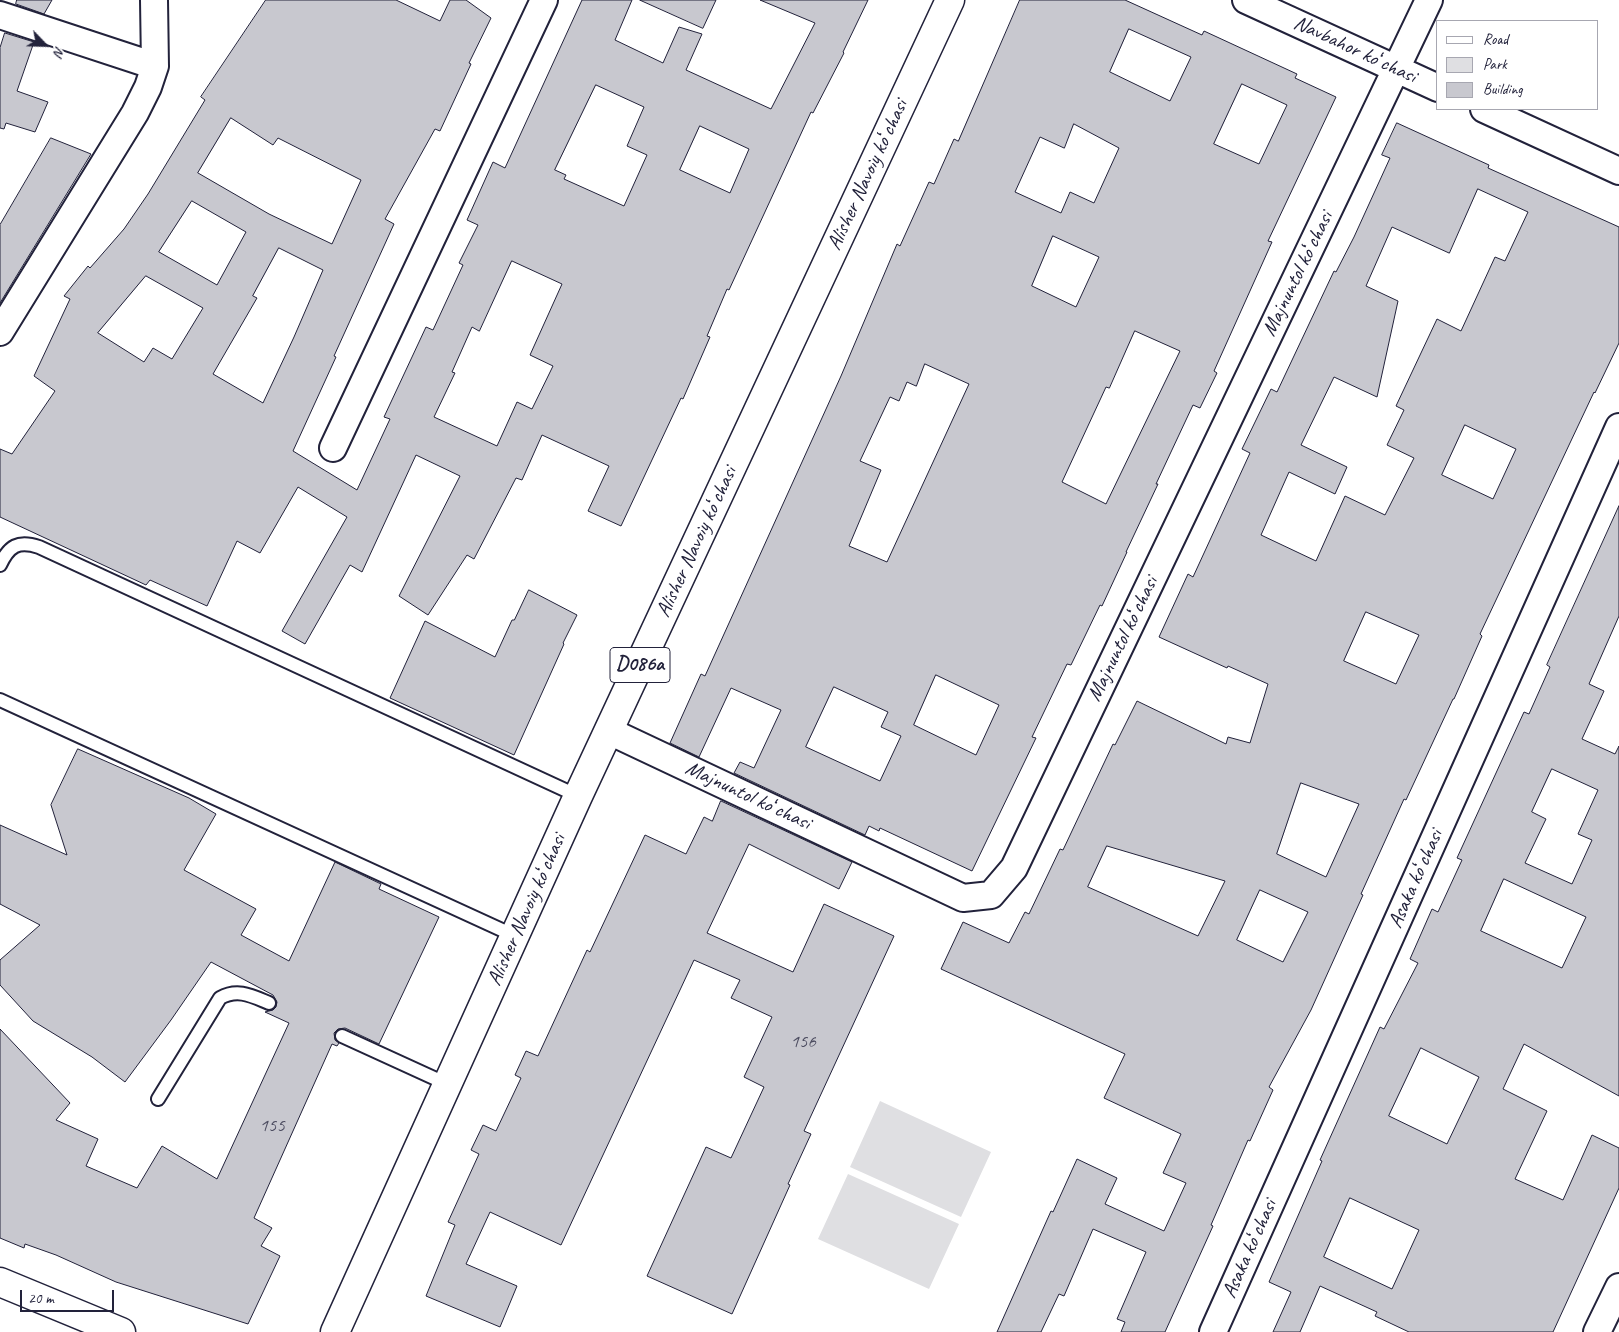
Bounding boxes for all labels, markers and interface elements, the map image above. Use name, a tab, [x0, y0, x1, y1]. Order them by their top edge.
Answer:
street label: Navbahor koʻchasi	[1290, 11, 1420, 89]
north arrow	[20, 20, 70, 70]
legend	[1436, 20, 1599, 110]
text: Road	[1483, 30, 1508, 49]
text: N	[50, 44, 69, 59]
text: Park	[1483, 55, 1507, 74]
text: Building	[1483, 80, 1522, 99]
street label: Alisher Navoiy koʻchasi	[822, 96, 914, 254]
street label: Majnuntol koʻchasi	[1257, 208, 1339, 340]
street label: Alisher Navoiy koʻchasi	[651, 463, 743, 621]
street label: Majnuntol koʻchasi	[1082, 573, 1164, 705]
road number: D086a	[610, 648, 670, 682]
street label: Majnuntol koʻchasi	[681, 756, 815, 836]
street label: Asaka koʻchasi	[1383, 826, 1449, 932]
street label: Alisher Navoiy koʻchasi	[482, 830, 572, 990]
house number: 156	[790, 1031, 816, 1053]
house number: 155	[259, 1115, 285, 1137]
street label: Asaka koʻchasi	[1217, 1196, 1283, 1302]
scale bar	[22, 1280, 116, 1312]
text: 20 m	[28, 1289, 54, 1308]

